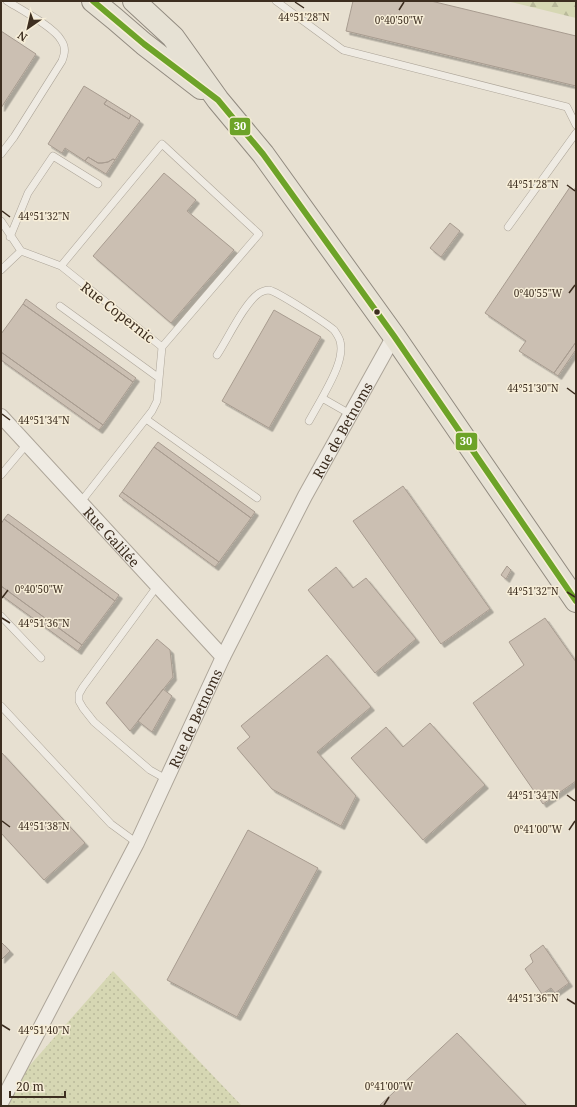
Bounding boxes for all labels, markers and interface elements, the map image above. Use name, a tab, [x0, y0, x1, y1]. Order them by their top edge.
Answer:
north arrow	[8, 8, 48, 48]
text: 44°51'28"N	[278, 10, 330, 24]
text: 0°40'50"W	[375, 13, 424, 27]
text: N	[14, 28, 30, 45]
line badge: 30	[229, 117, 251, 136]
text: 30	[234, 118, 246, 133]
text: 44°51'28"N	[507, 177, 559, 191]
text: 44°51'32"N	[18, 209, 70, 223]
street label: Rue Copernic	[77, 277, 159, 347]
text: 0°40'55"W	[514, 286, 563, 300]
unlabelled marker	[372, 307, 382, 317]
street label: Rue de Betnoms	[308, 378, 376, 481]
text: 44°51'30"N	[507, 381, 559, 395]
text: 44°51'34"N	[18, 413, 70, 427]
line badge: 30	[455, 432, 478, 451]
text: 30	[460, 433, 472, 448]
street label: Rue Galilée	[80, 503, 145, 571]
text: 0°40'50"W	[15, 582, 64, 596]
text: 44°51'32"N	[507, 584, 559, 598]
text: 44°51'36"N	[18, 616, 70, 630]
street label: Rue de Betnoms	[164, 665, 226, 771]
text: 44°51'34"N	[507, 788, 559, 802]
text: 44°51'38"N	[18, 819, 70, 833]
text: 0°41'00"W	[514, 822, 563, 836]
text: 44°51'36"N	[507, 991, 559, 1005]
text: 44°51'40"N	[18, 1023, 70, 1037]
scale bar	[10, 1073, 65, 1099]
text: 20 m	[16, 1078, 44, 1095]
text: 0°41'00"W	[365, 1079, 414, 1093]

